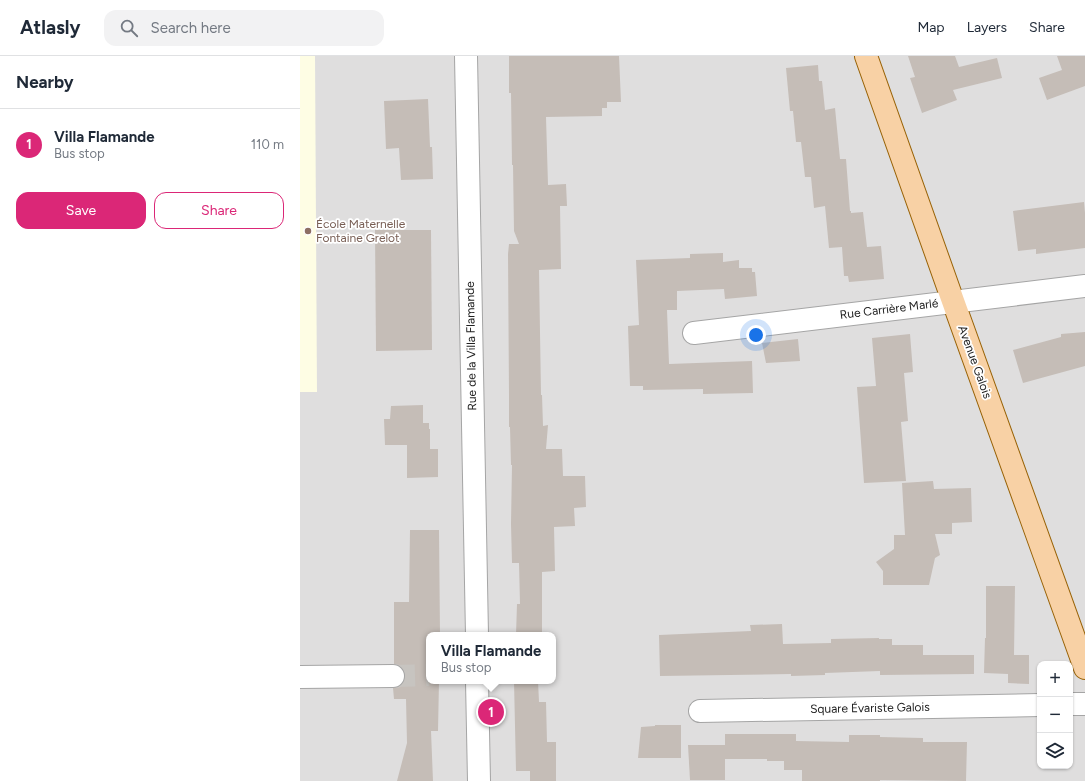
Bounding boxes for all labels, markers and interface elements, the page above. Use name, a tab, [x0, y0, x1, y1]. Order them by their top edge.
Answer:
search box	[104, 10, 384, 46]
text: Atlasly	[20, 16, 80, 39]
icon: search	[118, 17, 140, 39]
text: Search here	[150, 19, 231, 37]
text: Map	[917, 19, 945, 36]
text: Layers	[967, 19, 1007, 36]
text: Share	[1029, 19, 1065, 36]
text: Nearby	[16, 72, 74, 92]
text: Villa Flamande	[54, 128, 155, 146]
text: 1	[26, 137, 32, 152]
text: 110 m	[251, 137, 284, 152]
text: Bus stop	[54, 146, 105, 161]
button: Save	[16, 192, 146, 229]
button: Share	[154, 192, 284, 229]
place label: École Maternelle Fontaine Grelot	[316, 217, 406, 245]
marker: École Maternelle Fontaine Grelot	[303, 226, 313, 236]
street label: Rue de la Villa Flamande	[463, 281, 479, 411]
street label: Rue Carrière Marlé	[839, 296, 939, 322]
street label: Avenue Galois	[955, 324, 995, 401]
your location	[746, 325, 766, 345]
popup	[426, 632, 556, 684]
text: Villa Flamande	[441, 642, 541, 660]
text: Bus stop	[441, 660, 491, 675]
map controls	[1037, 661, 1073, 769]
button: +	[1037, 661, 1073, 697]
pin: 1	[478, 697, 504, 727]
button: −	[1037, 697, 1073, 733]
street label: Square Évariste Galois	[810, 700, 930, 716]
button: layers	[1037, 733, 1073, 769]

